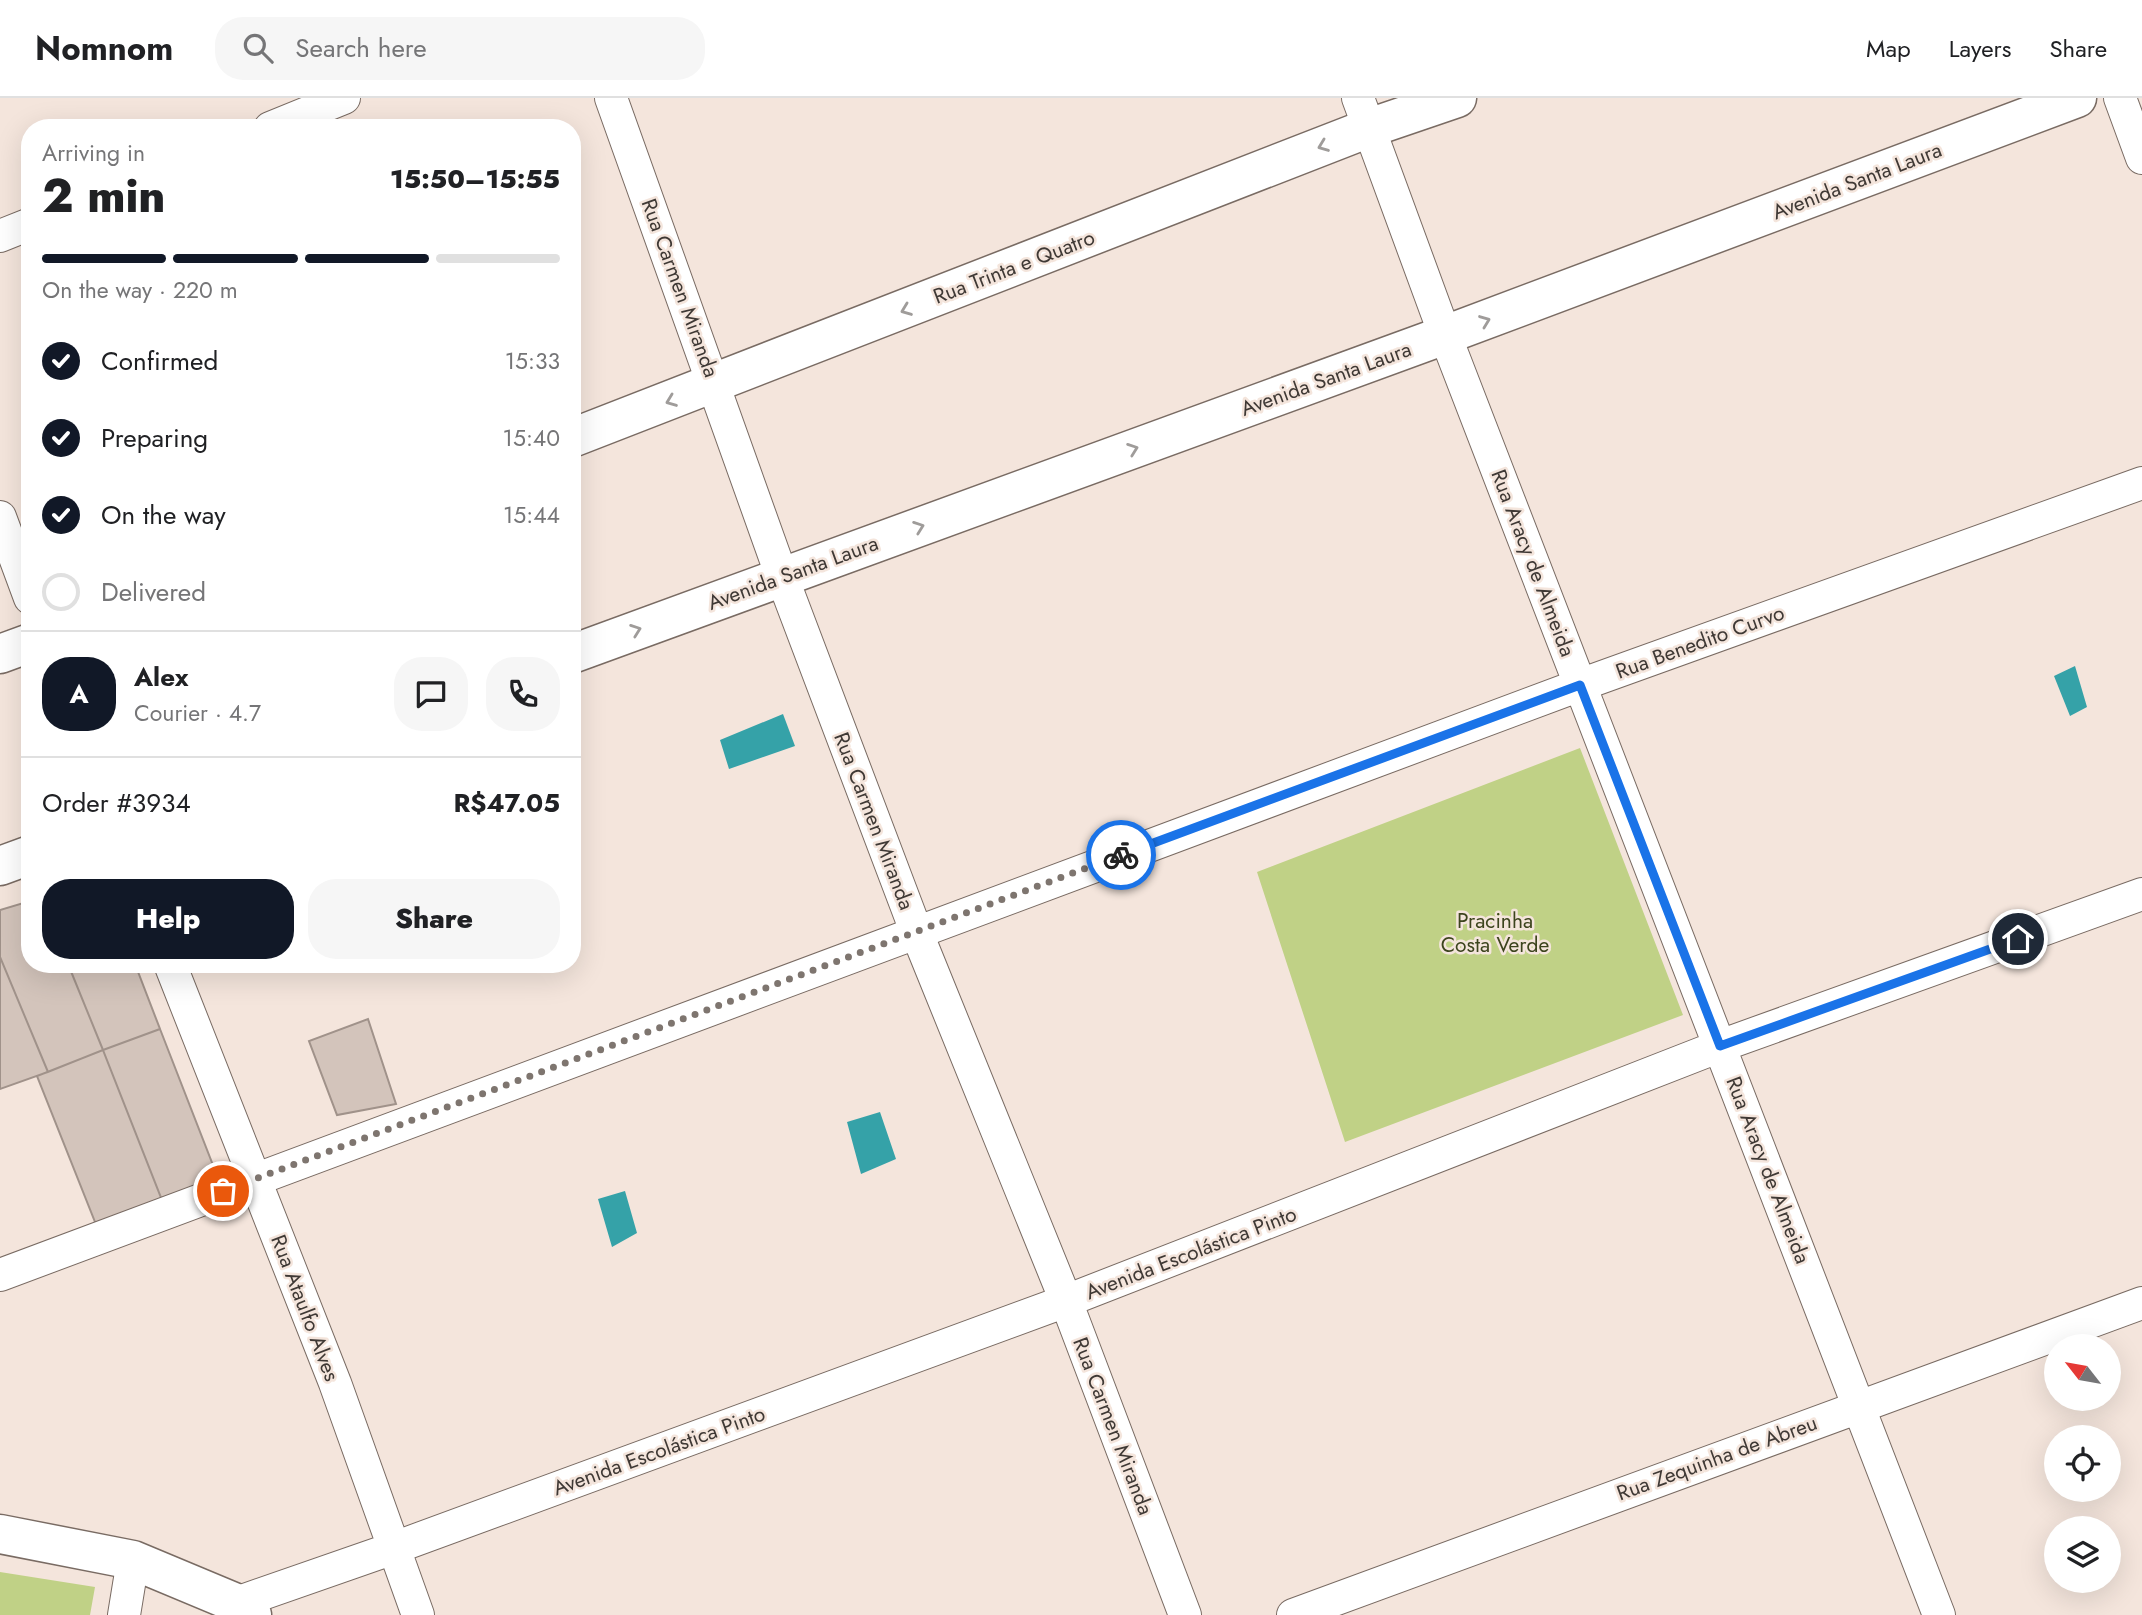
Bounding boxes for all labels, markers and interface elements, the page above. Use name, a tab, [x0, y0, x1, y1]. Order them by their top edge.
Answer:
search box	[215, 17, 705, 80]
text: Nomnom	[35, 25, 173, 72]
icon: search	[239, 29, 277, 67]
text: Search here	[295, 29, 427, 67]
text: Map	[1866, 31, 1911, 66]
text: Layers	[1949, 31, 2011, 66]
text: Share	[2049, 31, 2107, 66]
street label: Avenida Santa Laura	[1768, 135, 1946, 227]
text: Arriving in	[42, 136, 145, 170]
one-way arrow	[1318, 138, 1330, 152]
text: 15:50–15:55	[390, 160, 560, 198]
text: 2 min	[42, 163, 166, 229]
street label: Rua Carmen Miranda	[634, 194, 726, 382]
street label: Rua Trinta e Quatro	[929, 222, 1099, 312]
text: On the way · 220 m	[42, 273, 238, 307]
one-way arrow	[901, 301, 913, 315]
one-way arrow	[1478, 315, 1490, 329]
street label: Avenida Santa Laura	[1237, 334, 1415, 424]
icon: check	[42, 342, 80, 380]
text: Confirmed	[101, 342, 218, 380]
text: 15:33	[505, 344, 560, 378]
one-way arrow	[666, 393, 678, 407]
icon: check	[42, 419, 80, 457]
text: Preparing	[101, 419, 208, 457]
text: 15:40	[503, 421, 560, 455]
one-way arrow	[1126, 443, 1138, 457]
street label: Rua Aracy de Almeida	[1483, 465, 1583, 661]
icon: check	[42, 496, 80, 534]
text: On the way	[101, 496, 226, 534]
text: 15:44	[503, 498, 560, 532]
one-way arrow	[912, 521, 924, 535]
street label: Avenida Santa Laura	[704, 528, 882, 618]
text: Delivered	[101, 573, 206, 611]
street label: Rua Benedito Curvo	[1612, 598, 1788, 686]
one-way arrow	[630, 625, 642, 639]
button: chat	[394, 657, 468, 731]
button: phone	[486, 657, 560, 731]
text: Alex	[134, 658, 188, 696]
text: A	[69, 675, 89, 713]
text: Courier · 4.7	[134, 696, 261, 730]
street label: Rua Carmen Miranda	[826, 728, 922, 914]
text: Order #3934	[42, 784, 191, 822]
text: R$47.05	[453, 784, 560, 822]
courier	[1086, 820, 1156, 890]
icon: bike	[1102, 836, 1140, 874]
button: Help	[42, 879, 294, 959]
button: Share	[308, 879, 560, 959]
park label: Pracinha Costa Verde	[1441, 906, 1550, 960]
pin	[1988, 909, 2048, 969]
icon: home	[1999, 920, 2037, 958]
street label: Rua Aracy de Almeida	[1718, 1072, 1818, 1268]
pin	[193, 1161, 253, 1221]
icon: bag	[204, 1172, 242, 1210]
street label: Avenida Escolástica Pinto	[1081, 1199, 1301, 1307]
street label: Rua Ataulfo Alves	[263, 1230, 347, 1386]
street label: Rua Carmen Miranda	[1065, 1333, 1161, 1519]
north arrow	[2044, 1334, 2121, 1410]
map controls	[2044, 1334, 2121, 1593]
street label: Avenida Escolástica Pinto	[549, 1399, 769, 1503]
street label: Rua Zequinha de Abreu	[1613, 1408, 1821, 1508]
button: locate	[2044, 1425, 2121, 1502]
button: layers	[2044, 1516, 2121, 1593]

